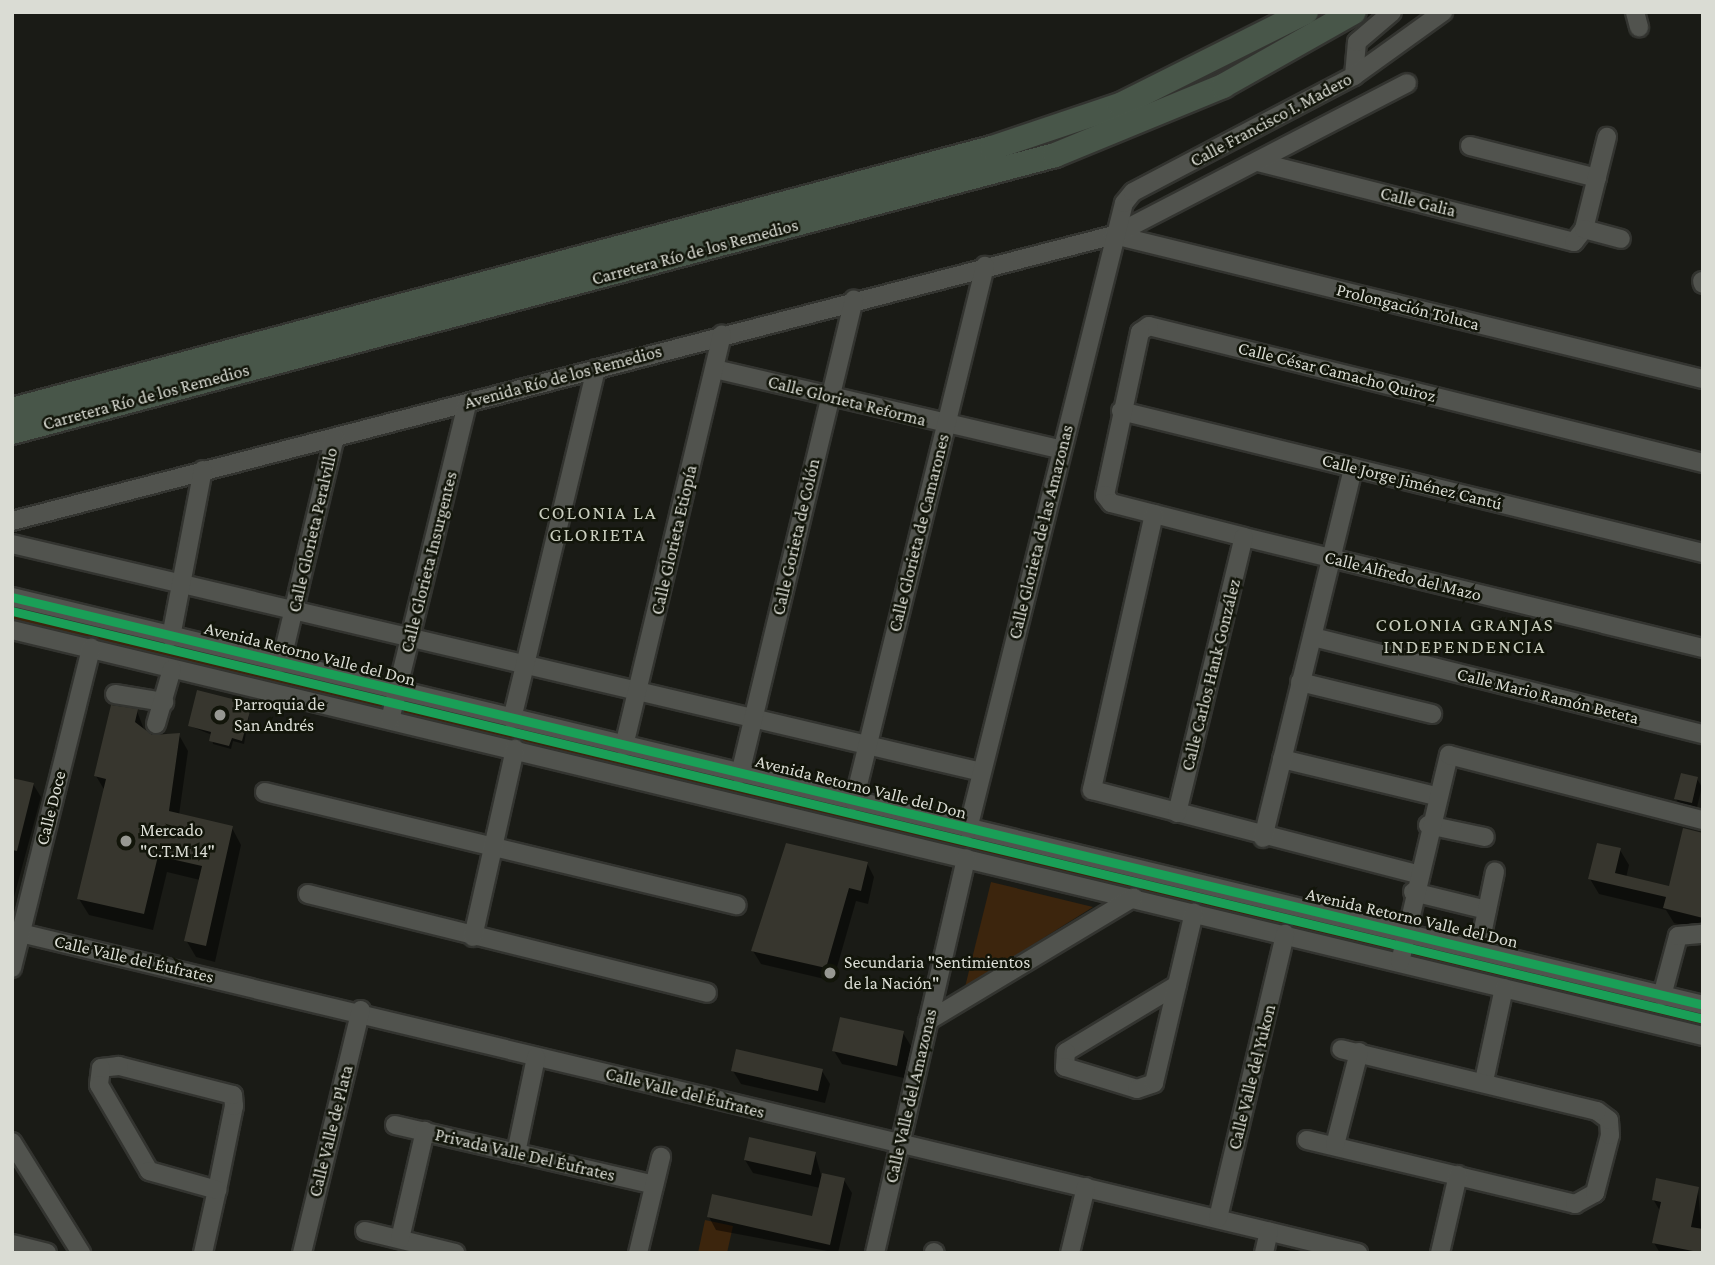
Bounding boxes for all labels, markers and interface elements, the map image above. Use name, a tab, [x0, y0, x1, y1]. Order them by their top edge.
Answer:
street label: Calle Francisco I. Madero	[1187, 68, 1355, 172]
street label: Calle Galia	[1378, 182, 1458, 222]
street label: Carretera Río de los Remedios	[589, 214, 801, 290]
street label: Prolongación Toluca	[1334, 279, 1482, 335]
street label: Calle César Camacho Quiroz	[1236, 337, 1438, 407]
street label: Avenida Río de los Remedios	[462, 340, 664, 414]
street label: Carretera Río de los Remedios	[40, 359, 252, 435]
street label: Calle Glorieta Reforma	[766, 371, 928, 431]
street label: Calle Glorieta de las Amazonas	[1004, 423, 1078, 641]
street label: Calle Glorieta de Camarones	[884, 432, 954, 634]
street label: Calle Glorieta Peralvillo	[284, 446, 342, 614]
street label: Calle Jorge Jiménez Cantú	[1320, 449, 1504, 515]
street label: Calle Gorieta de Colón	[767, 457, 825, 617]
street label: Calle Glorieta Etiopía	[646, 463, 702, 617]
street label: Calle Glorieta Insurgentes	[396, 469, 462, 655]
district label: COLONIA LA GLORIETA	[540, 502, 656, 546]
street label: Calle Alfredo del Mazo	[1322, 546, 1484, 606]
street label: Calle Carlos Hank González	[1177, 577, 1245, 773]
district label: COLONIA GRANJAS INDEPENDENCIA	[1377, 614, 1553, 658]
street label: Avenida Retorno Valle del Don	[202, 617, 418, 691]
street label: Calle Mario Ramón Beteta	[1455, 663, 1641, 729]
place label: Parroquia de San Andrés	[234, 694, 325, 736]
marker: Parroquia de San Andrés	[212, 707, 228, 723]
street label: Avenida Retorno Valle del Don	[753, 750, 969, 824]
street label: Calle Doce	[31, 769, 71, 847]
place label: Mercado "C.T.M 14"	[140, 820, 215, 862]
marker: Mercado "C.T.M 14"	[118, 833, 134, 849]
street label: Avenida Retorno Valle del Don	[1304, 883, 1520, 953]
street label: Calle Valle del Éufrates	[52, 930, 216, 988]
place label: Secundaria "Sentimientos de la Nación"	[844, 952, 1030, 995]
marker: Secundaria "Sentimientos de la Nación"	[822, 965, 838, 981]
street label: Calle Valle del Yukon	[1224, 1002, 1280, 1152]
street label: Calle Valle del Amazonas	[880, 1007, 942, 1185]
street label: Calle Valle de Plata	[304, 1063, 358, 1199]
street label: Calle Valle del Éufrates	[603, 1063, 767, 1123]
street label: Privada Valle Del Éufrates	[433, 1124, 617, 1186]

